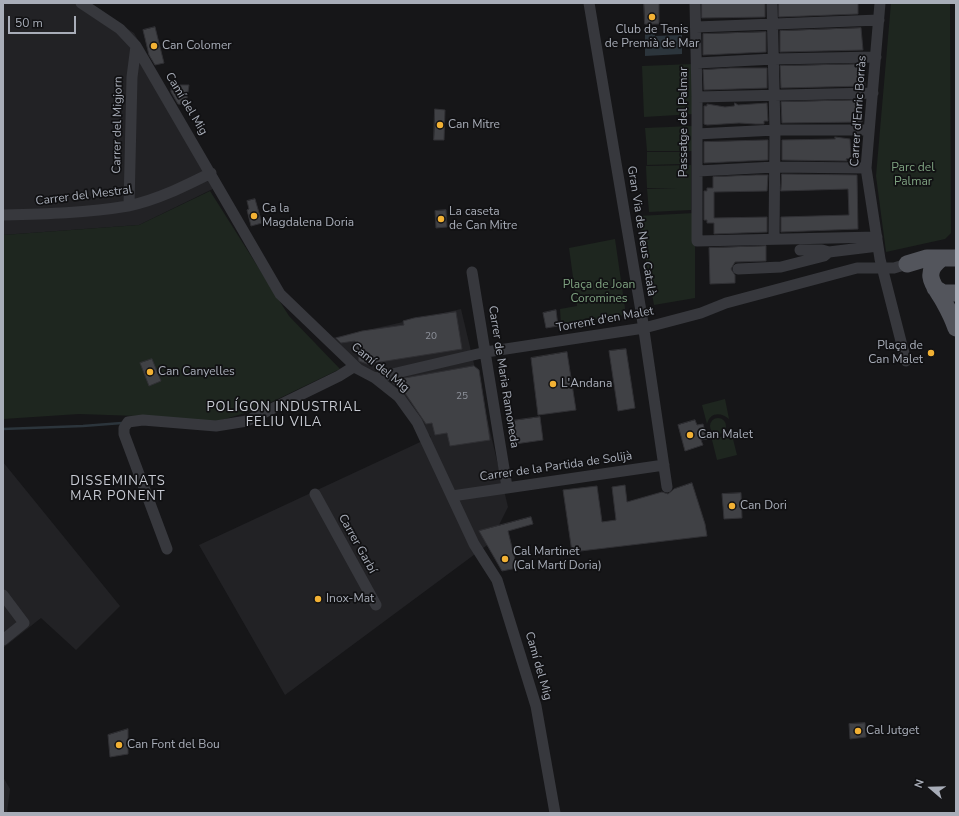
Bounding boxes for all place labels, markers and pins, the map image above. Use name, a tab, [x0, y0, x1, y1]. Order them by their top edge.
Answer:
marker: Club de Tenis de Premià de Mar	[647, 12, 657, 22]
place label: Club de Tenis de Premià de Mar	[605, 23, 699, 51]
place label: Can Colomer	[162, 39, 232, 53]
marker: Can Colomer	[149, 41, 159, 51]
place label: Can Mitre	[448, 118, 500, 132]
marker: Can Mitre	[435, 120, 445, 130]
place label: Ca la Magdalena Doria	[262, 202, 354, 230]
place label: La caseta de Can Mitre	[449, 205, 517, 233]
marker: Ca la Magdalena Doria	[249, 211, 259, 221]
marker: La caseta de Can Mitre	[436, 214, 446, 224]
place label: Plaça de Can Malet	[868, 339, 923, 367]
marker: Plaça de Can Malet	[926, 348, 936, 358]
place label: Can Canyelles	[158, 365, 235, 379]
marker: Can Canyelles	[145, 367, 155, 377]
place label: L'Andana	[561, 377, 612, 391]
marker: L'Andana	[548, 379, 558, 389]
place label: Can Malet	[698, 428, 753, 442]
marker: Can Malet	[685, 430, 695, 440]
place label: Can Dori	[740, 499, 787, 513]
marker: Can Dori	[727, 501, 737, 511]
place label: Cal Martinet (Cal Martí Doria)	[513, 545, 602, 573]
marker: Cal Martinet (Cal Martí Doria)	[500, 554, 510, 564]
place label: Inox-Mat	[326, 592, 374, 606]
marker: Inox-Mat	[313, 594, 323, 604]
place label: Cal Jutget	[866, 724, 919, 738]
marker: Cal Jutget	[853, 726, 863, 736]
place label: Can Font del Bou	[127, 738, 220, 752]
marker: Can Font del Bou	[114, 740, 124, 750]

